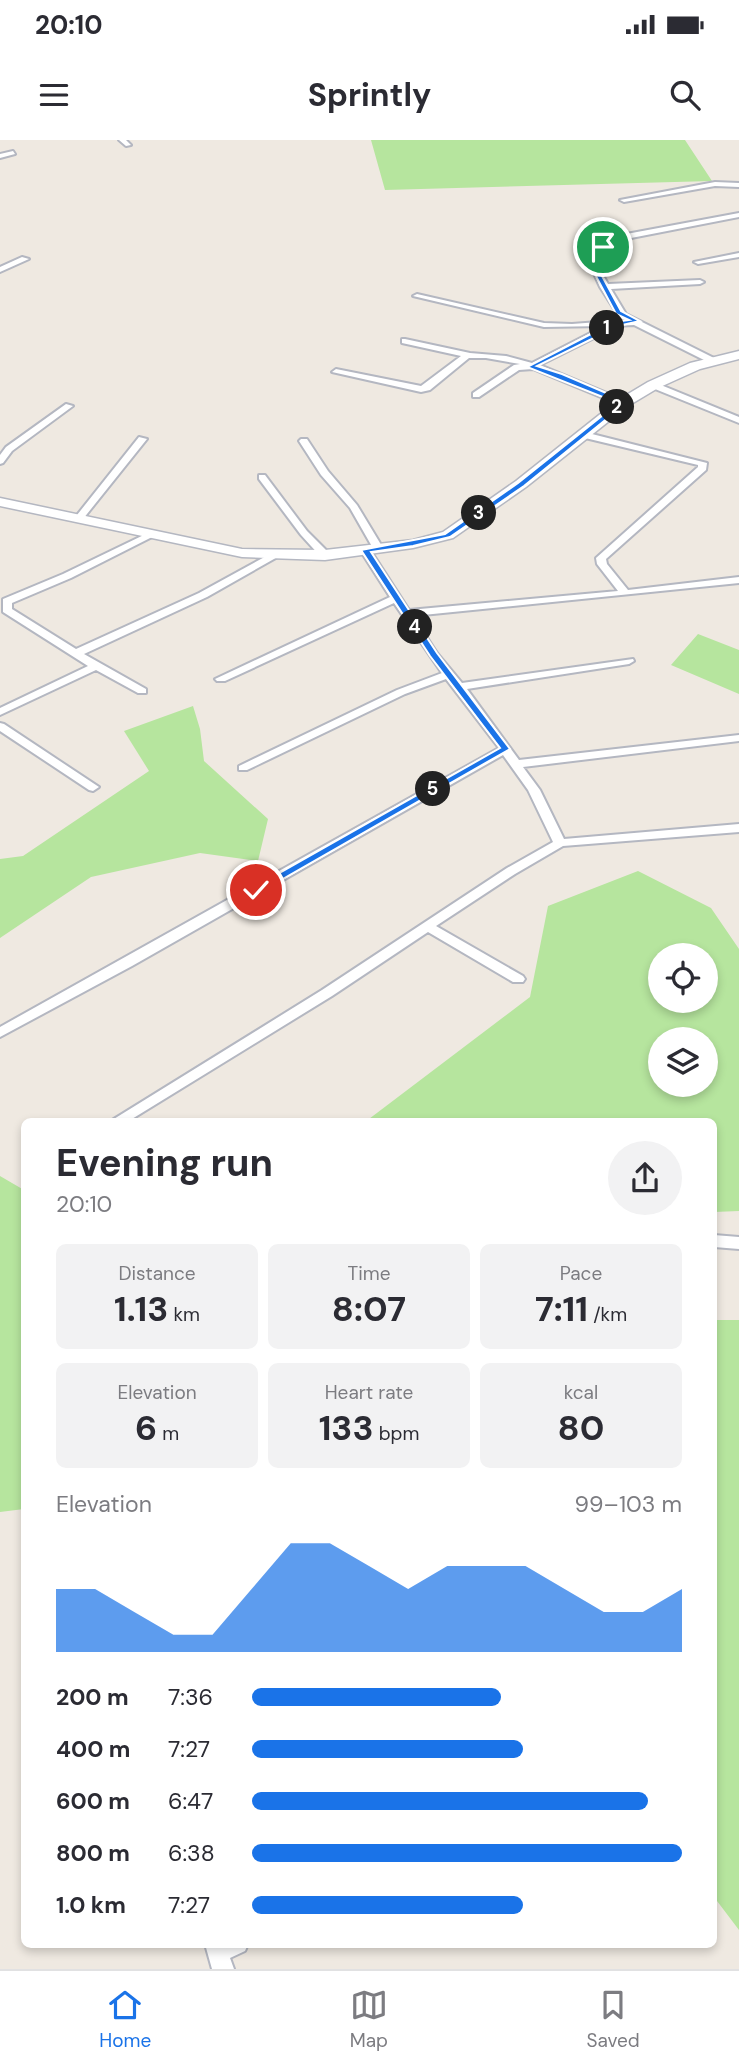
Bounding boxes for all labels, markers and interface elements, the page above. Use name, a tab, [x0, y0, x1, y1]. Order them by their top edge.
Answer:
text: 20:10	[35, 8, 103, 42]
text: Sprintly	[308, 74, 431, 116]
icon: menu	[35, 76, 73, 114]
icon: search	[666, 76, 704, 114]
pin	[573, 217, 633, 277]
icon: arrive	[584, 228, 622, 266]
pin: 1	[590, 310, 624, 346]
text: 1	[603, 315, 610, 340]
pin: 2	[600, 390, 634, 424]
text: 2	[611, 394, 622, 419]
pin: 3	[462, 496, 496, 530]
text: 3	[473, 500, 484, 525]
pin: 4	[398, 610, 432, 644]
text: 4	[408, 614, 421, 639]
pin: 5	[416, 772, 450, 806]
text: 5	[427, 776, 438, 801]
pin	[226, 860, 286, 920]
icon: check	[237, 871, 275, 909]
map controls	[648, 943, 718, 1097]
button: locate	[648, 943, 718, 1013]
button: layers	[648, 1027, 718, 1097]
text: Evening run	[56, 1138, 273, 1188]
button: share	[608, 1141, 682, 1215]
text: 20:10	[56, 1189, 112, 1219]
text: Distance	[118, 1261, 196, 1286]
text: Time	[348, 1261, 390, 1286]
text: Pace	[560, 1261, 602, 1286]
text: 1.13	[114, 1286, 168, 1332]
text: 8:07	[332, 1286, 406, 1332]
text: 7:11	[535, 1286, 588, 1332]
text: km	[168, 1302, 200, 1327]
text: /km	[588, 1302, 627, 1327]
text: Elevation	[117, 1380, 197, 1405]
text: Heart rate	[325, 1380, 413, 1405]
text: kcal	[564, 1380, 598, 1405]
text: 6	[135, 1405, 157, 1451]
text: 133	[319, 1405, 374, 1451]
text: 80	[558, 1405, 604, 1451]
text: m	[157, 1421, 179, 1446]
text: bpm	[374, 1421, 419, 1446]
text: Elevation	[56, 1489, 152, 1519]
text: 99–103 m	[575, 1489, 682, 1519]
text: 200 m	[56, 1682, 129, 1712]
text: 7:36	[168, 1682, 213, 1712]
text: 400 m	[56, 1734, 130, 1764]
text: 7:27	[168, 1734, 210, 1764]
text: 600 m	[56, 1786, 130, 1816]
text: 6:47	[168, 1786, 213, 1816]
text: 800 m	[56, 1838, 130, 1868]
text: 6:38	[168, 1838, 215, 1868]
text: 1.0 km	[56, 1890, 126, 1920]
text: 7:27	[168, 1890, 210, 1920]
tab: Home	[99, 1986, 151, 2053]
tab: Map	[350, 1986, 388, 2053]
tab: Saved	[586, 1986, 640, 2053]

